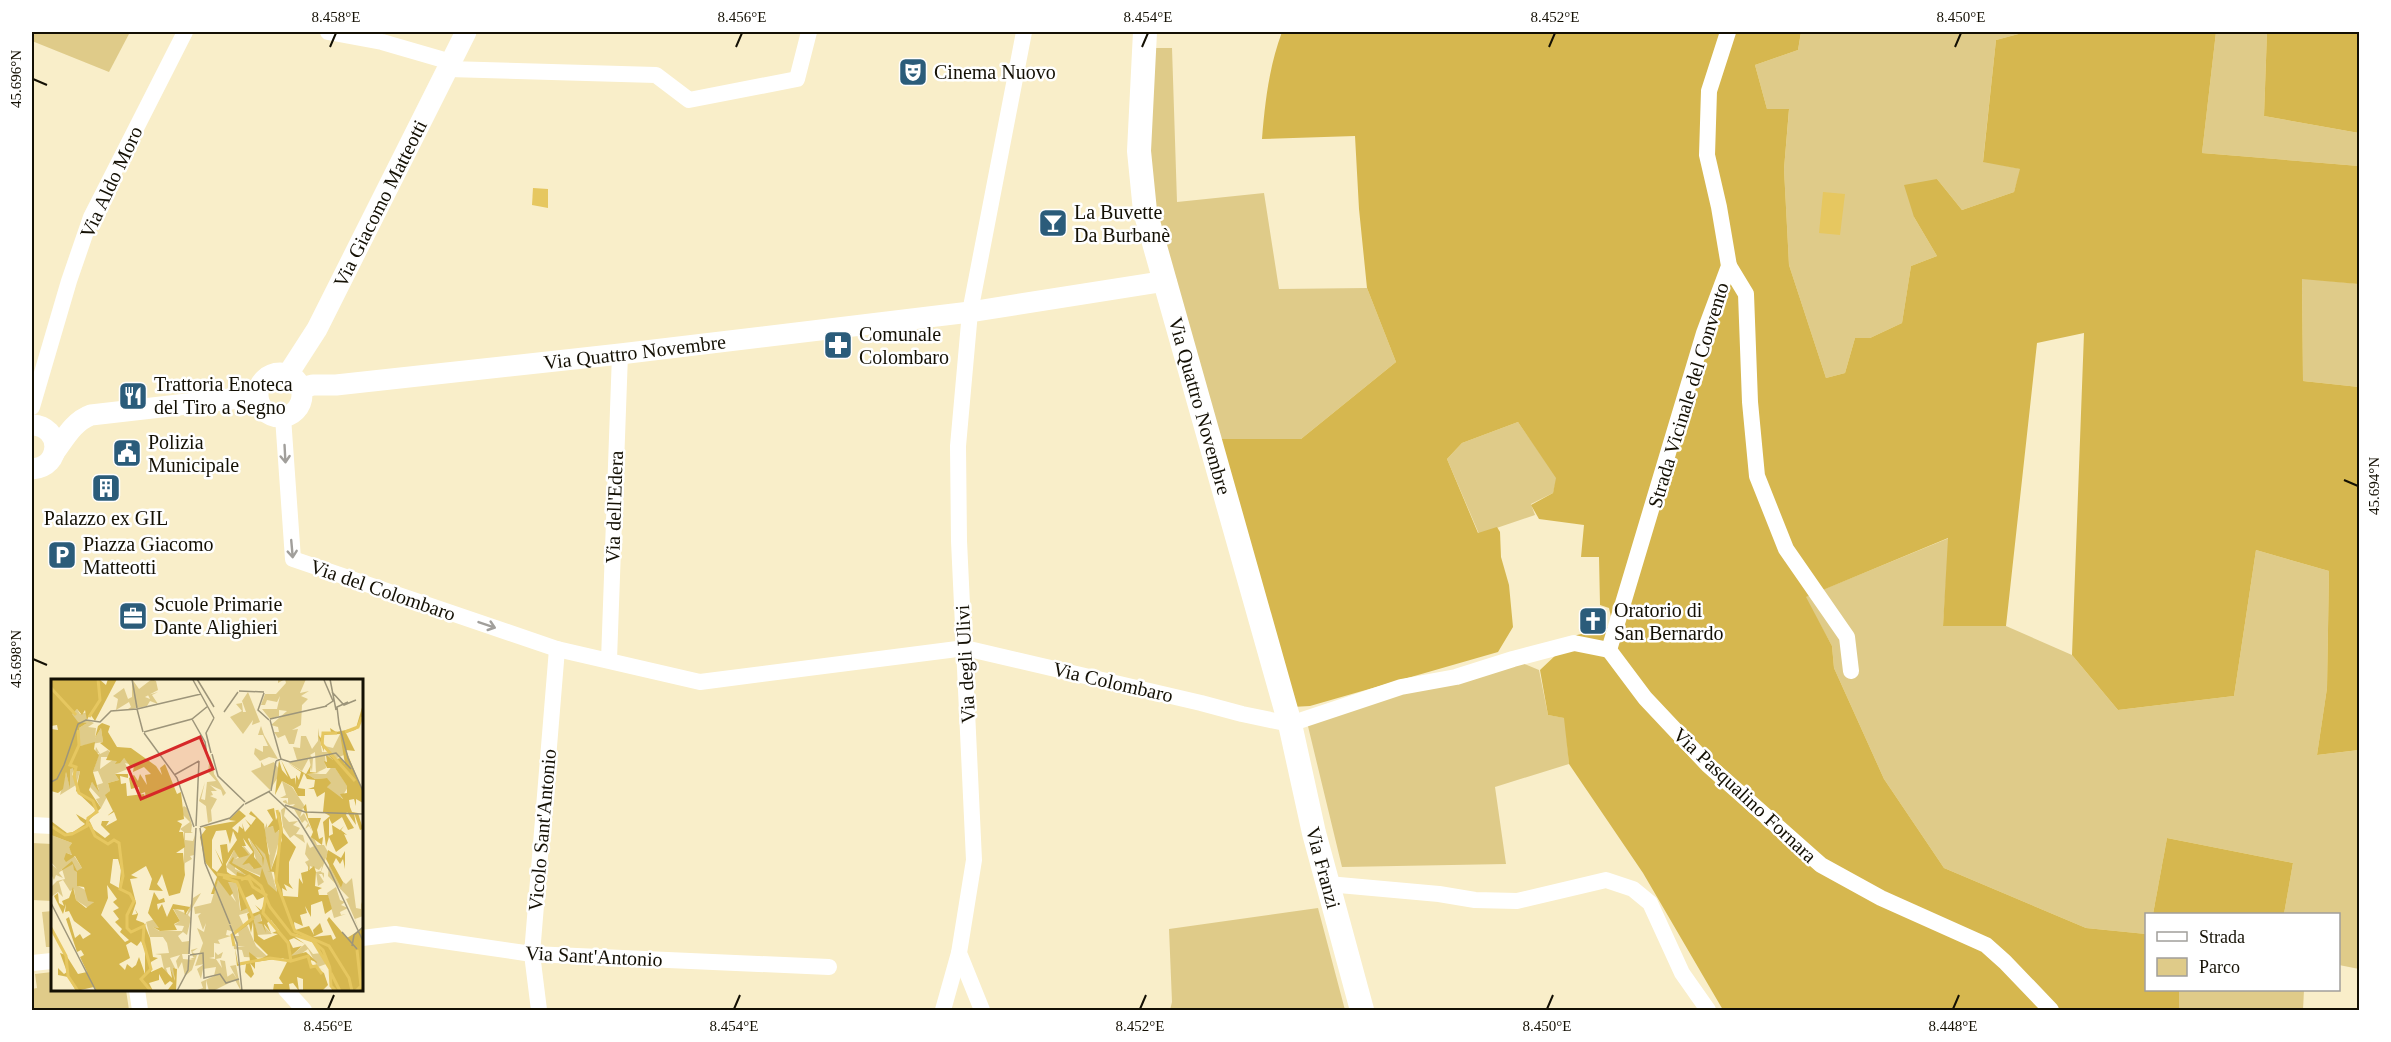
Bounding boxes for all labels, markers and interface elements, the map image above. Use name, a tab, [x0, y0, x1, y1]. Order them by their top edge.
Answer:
text: 8.458°E	[312, 9, 360, 25]
text: 8.456°E	[718, 9, 766, 25]
text: 8.454°E	[1124, 9, 1172, 25]
text: 8.452°E	[1531, 9, 1579, 25]
text: 8.450°E	[1937, 9, 1985, 25]
text: 45.696°N	[8, 50, 24, 108]
theatre icon: Cinema Nuovo	[897, 56, 929, 88]
place label: Cinema Nuovo	[934, 61, 1056, 83]
street label: Via Giacomo Matteotti	[329, 116, 431, 291]
street label: Via Aldo Moro	[75, 123, 147, 241]
place label: La Buvette Da Burbanè	[1074, 201, 1170, 246]
bar icon: La Buvette Da Burbanè	[1037, 207, 1069, 239]
street label: Strada Vicinale del Convento	[1643, 280, 1733, 510]
street label: Via Quattro Novembre	[1165, 315, 1236, 497]
place label: Comunale Colombaro	[859, 323, 949, 368]
pharmacy icon: Comunale Colombaro	[822, 329, 854, 361]
street label: Via Quattro Novembre	[543, 330, 727, 373]
place label: Trattoria Enoteca del Tiro a Segno	[154, 373, 293, 419]
restaurant icon: Trattoria Enoteca del Tiro a Segno	[117, 380, 149, 412]
place label: Polizia Municipale	[148, 431, 239, 477]
public building icon: Polizia Municipale	[111, 437, 143, 469]
one-way arrow	[280, 443, 291, 463]
street label: Via dell'Edera	[601, 450, 627, 564]
text: 45.694°N	[2366, 457, 2382, 515]
building icon: Palazzo ex GIL	[90, 472, 122, 504]
place label: Palazzo ex GIL	[44, 507, 168, 529]
place label: Piazza Giacomo Matteotti	[83, 533, 214, 578]
one-way arrow	[287, 538, 298, 558]
parking icon: Piazza Giacomo Matteotti	[46, 539, 78, 571]
street label: Via del Colombaro	[308, 555, 458, 625]
place label: Scuole Primarie Dante Alighieri	[154, 593, 282, 639]
place label: Oratorio di San Bernardo	[1614, 599, 1723, 644]
office icon: Scuole Primarie Dante Alighieri	[117, 600, 149, 632]
street label: Via degli Ulivi	[951, 604, 980, 724]
church icon: Oratorio di San Bernardo	[1577, 605, 1609, 637]
one-way arrow	[477, 621, 496, 632]
text: 45.698°N	[8, 630, 24, 688]
street label: Via Colombaro	[1051, 657, 1175, 707]
inset map	[51, 679, 363, 991]
street label: Via Pasqualino Fornara	[1668, 723, 1821, 868]
street label: Vicolo Sant'Antonio	[524, 748, 560, 912]
street label: Via Franzi	[1302, 824, 1345, 911]
legend	[2145, 913, 2340, 991]
text: Strada	[2199, 927, 2245, 947]
street label: Via Sant'Antonio	[525, 941, 663, 971]
text: Parco	[2199, 957, 2240, 977]
text: 8.456°E	[304, 1018, 352, 1034]
text: 8.454°E	[710, 1018, 758, 1034]
text: 8.452°E	[1116, 1018, 1164, 1034]
text: 8.450°E	[1523, 1018, 1571, 1034]
text: 8.448°E	[1929, 1018, 1977, 1034]

